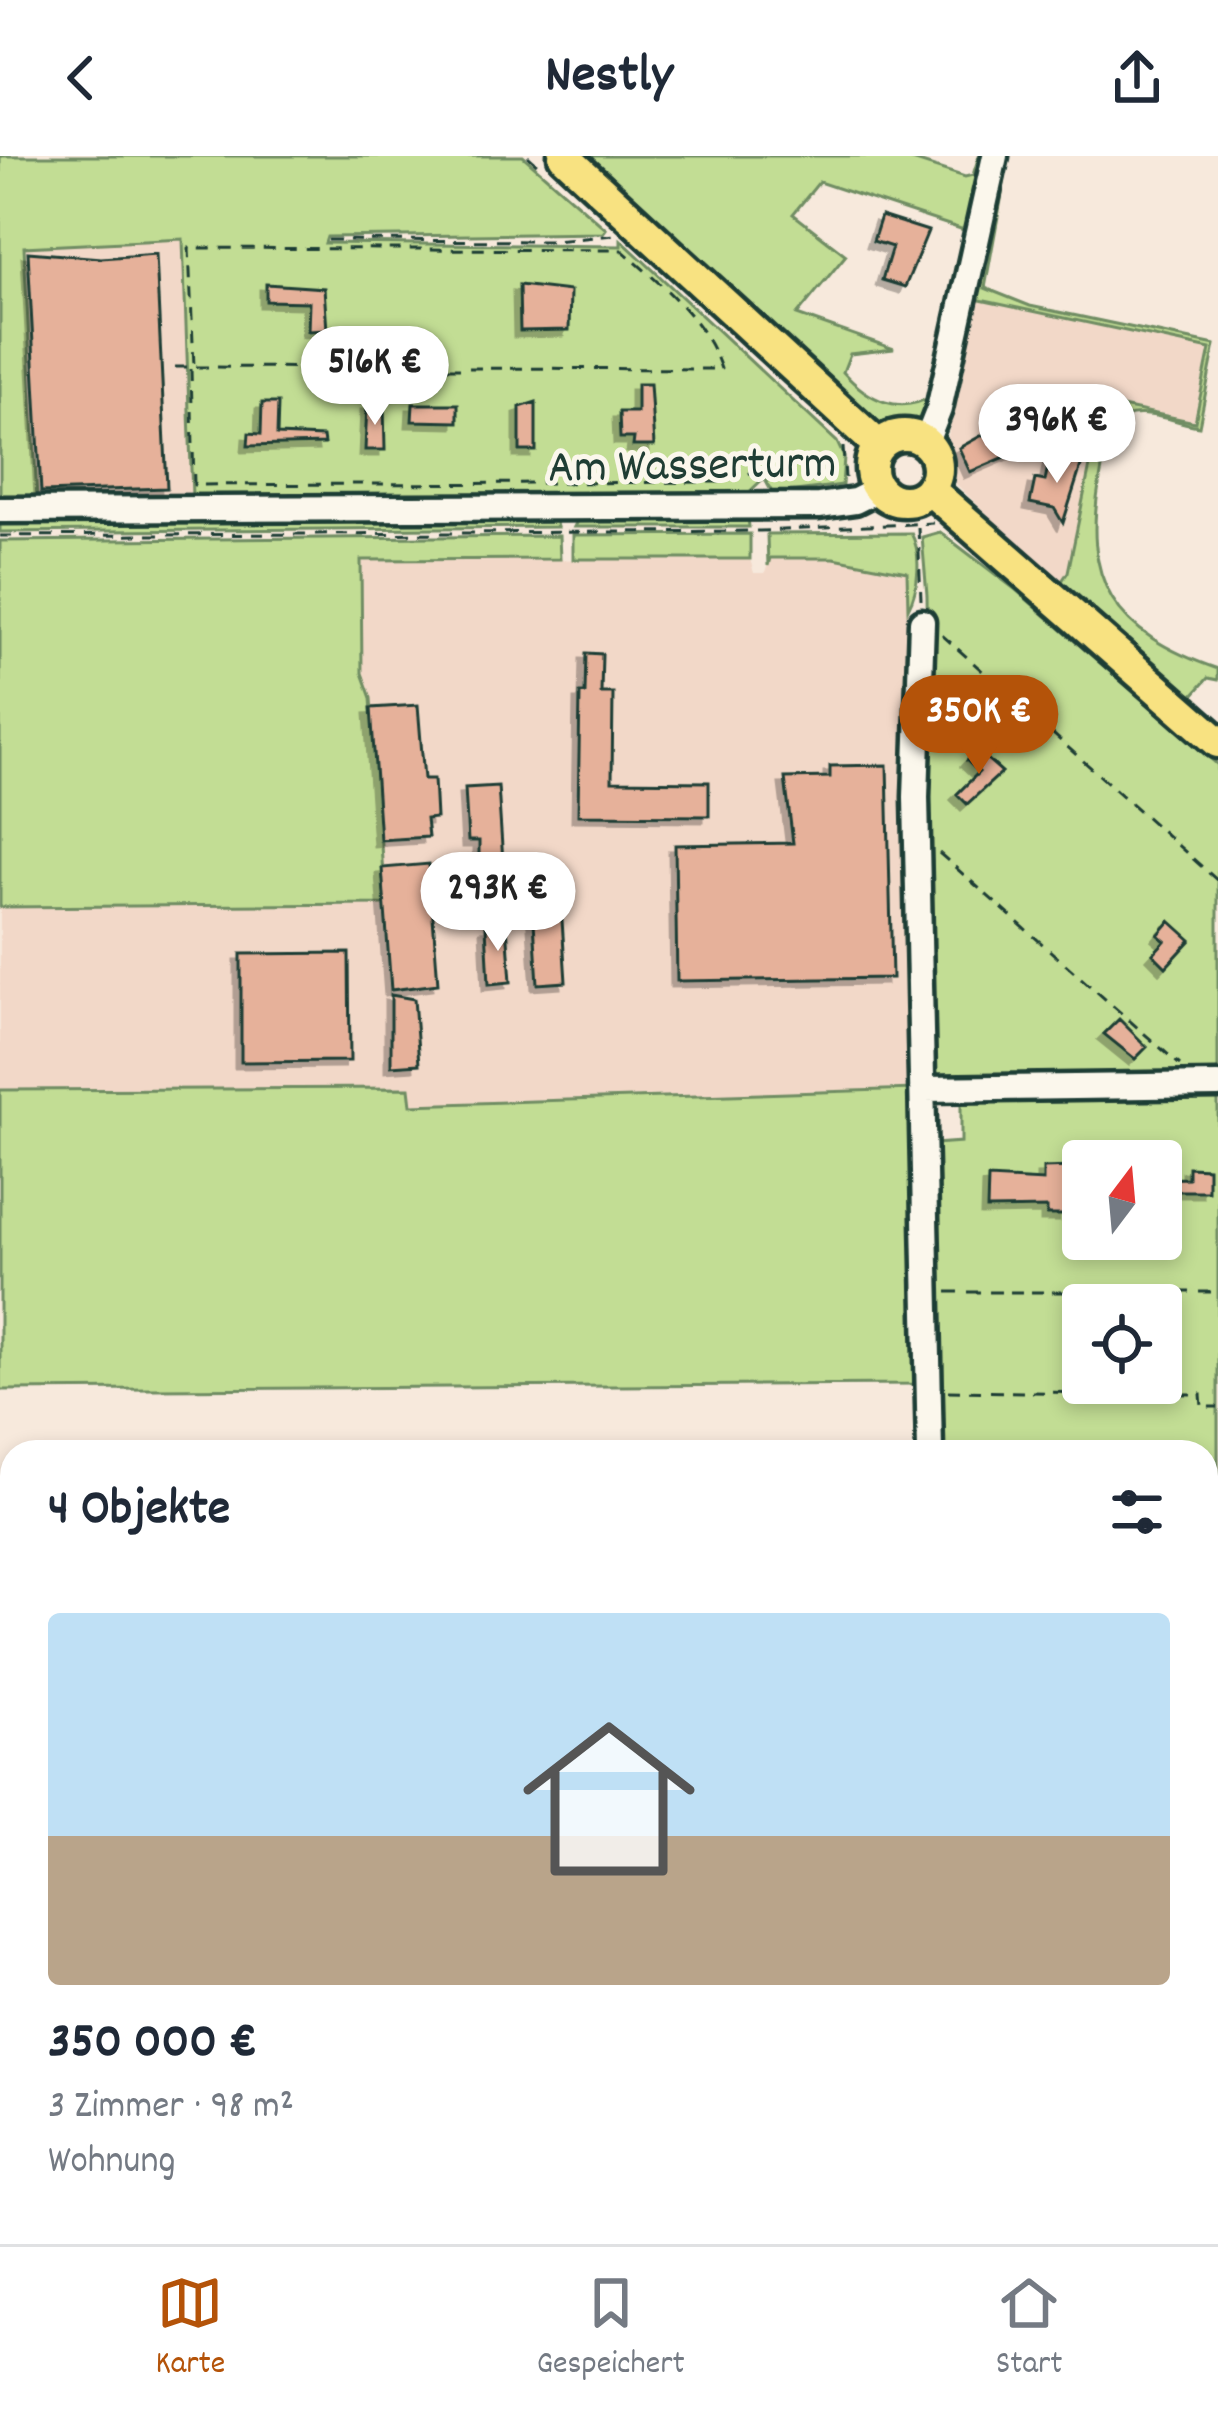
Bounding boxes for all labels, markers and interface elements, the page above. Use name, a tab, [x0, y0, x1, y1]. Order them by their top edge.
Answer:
text: Nestly	[545, 40, 673, 117]
icon: back	[48, 45, 114, 111]
icon: share	[1104, 45, 1170, 111]
pin: 516K €	[277, 326, 473, 428]
text: 516K €	[328, 337, 422, 392]
pin: 396K €	[959, 384, 1155, 486]
text: 396K €	[1006, 395, 1109, 450]
street label: Am Wasserturm	[547, 431, 837, 506]
pin: 350K €	[881, 675, 1077, 777]
text: 350K €	[926, 686, 1032, 741]
pin: 293K €	[400, 852, 596, 954]
text: 293K €	[448, 863, 548, 918]
north arrow	[1062, 1140, 1182, 1260]
map controls	[1062, 1140, 1182, 1404]
button: locate	[1062, 1284, 1182, 1404]
text: 4 Objekte	[48, 1476, 230, 1548]
icon: filters	[1104, 1479, 1170, 1545]
icon: home	[501, 1691, 717, 1907]
text: 350 000 €	[48, 2009, 257, 2081]
text: 3 Zimmer · 98 m²	[48, 2081, 294, 2136]
text: Wohnung	[48, 2136, 176, 2191]
tab: Karte	[156, 2270, 225, 2389]
tab: Gespeichert	[536, 2270, 685, 2389]
tab: Start	[996, 2270, 1062, 2389]

